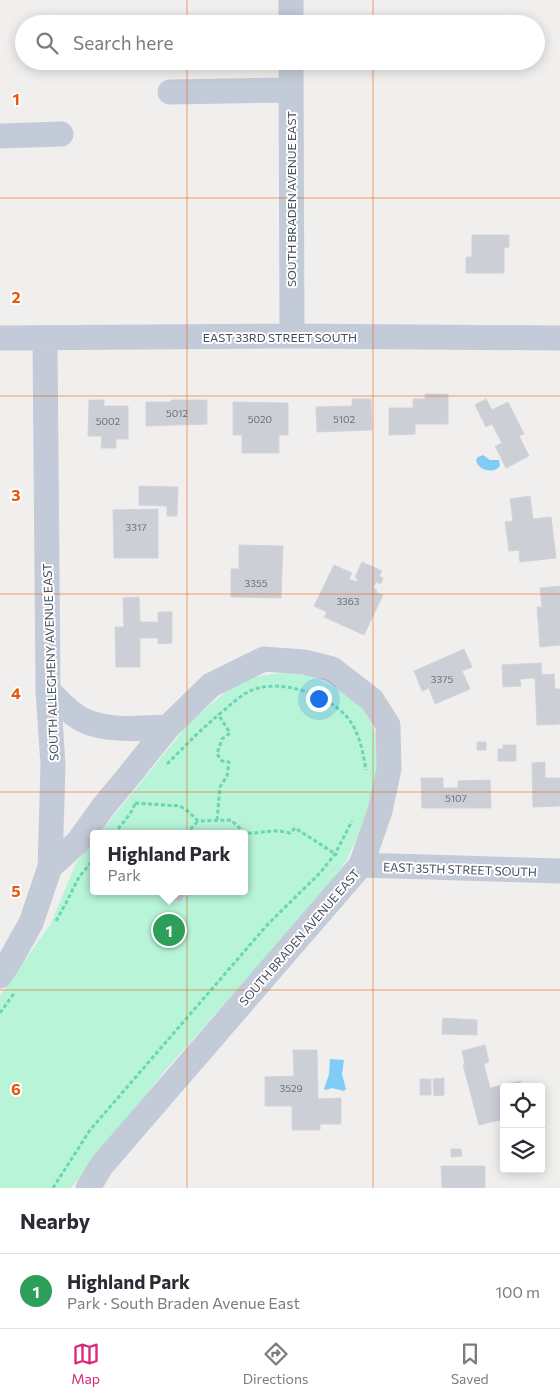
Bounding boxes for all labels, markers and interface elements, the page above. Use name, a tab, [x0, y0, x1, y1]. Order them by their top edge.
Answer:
search box	[15, 15, 545, 70]
icon: search	[33, 29, 61, 57]
text: Search here	[73, 31, 173, 54]
text: 1	[12, 89, 20, 108]
street label: SOUTH BRADEN AVENUE EAST	[284, 111, 298, 287]
text: 2	[11, 287, 21, 306]
street label: EAST 33RD STREET SOUTH	[203, 330, 357, 344]
house number: 5012	[166, 407, 188, 419]
house number: 5020	[248, 413, 272, 425]
house number: 5102	[333, 413, 355, 425]
house number: 5002	[96, 415, 121, 427]
text: 3	[11, 485, 21, 504]
house number: 3317	[126, 521, 146, 533]
street label: SOUTH ALLEGHENY AVENUE EAST	[40, 563, 60, 761]
house number: 3355	[245, 577, 268, 589]
house number: 3363	[336, 595, 360, 607]
house number: 3375	[431, 673, 453, 685]
text: 4	[11, 683, 21, 702]
your location	[306, 686, 332, 712]
house number: 5107	[445, 792, 467, 804]
popup	[90, 830, 248, 895]
text: Highland Park	[108, 842, 231, 865]
street label: EAST 35TH STREET SOUTH	[383, 859, 537, 879]
text: Park	[108, 865, 141, 884]
street label: SOUTH BRADEN AVENUE EAST	[236, 866, 362, 1008]
text: 5	[11, 881, 21, 900]
pin: 1	[153, 911, 185, 949]
text: 6	[11, 1079, 21, 1098]
house number: 3529	[279, 1082, 303, 1094]
map controls	[500, 1083, 545, 1173]
button: locate	[500, 1083, 545, 1128]
button: layers	[500, 1128, 545, 1173]
text: Nearby	[20, 1208, 90, 1233]
text: Highland Park	[67, 1270, 190, 1293]
text: 1	[32, 1282, 40, 1301]
text: 100 m	[495, 1282, 540, 1301]
text: Park · South Braden Avenue East	[67, 1293, 300, 1312]
tab: Map	[71, 1340, 100, 1387]
tab: Directions	[243, 1340, 308, 1387]
tab: Saved	[451, 1340, 489, 1387]

